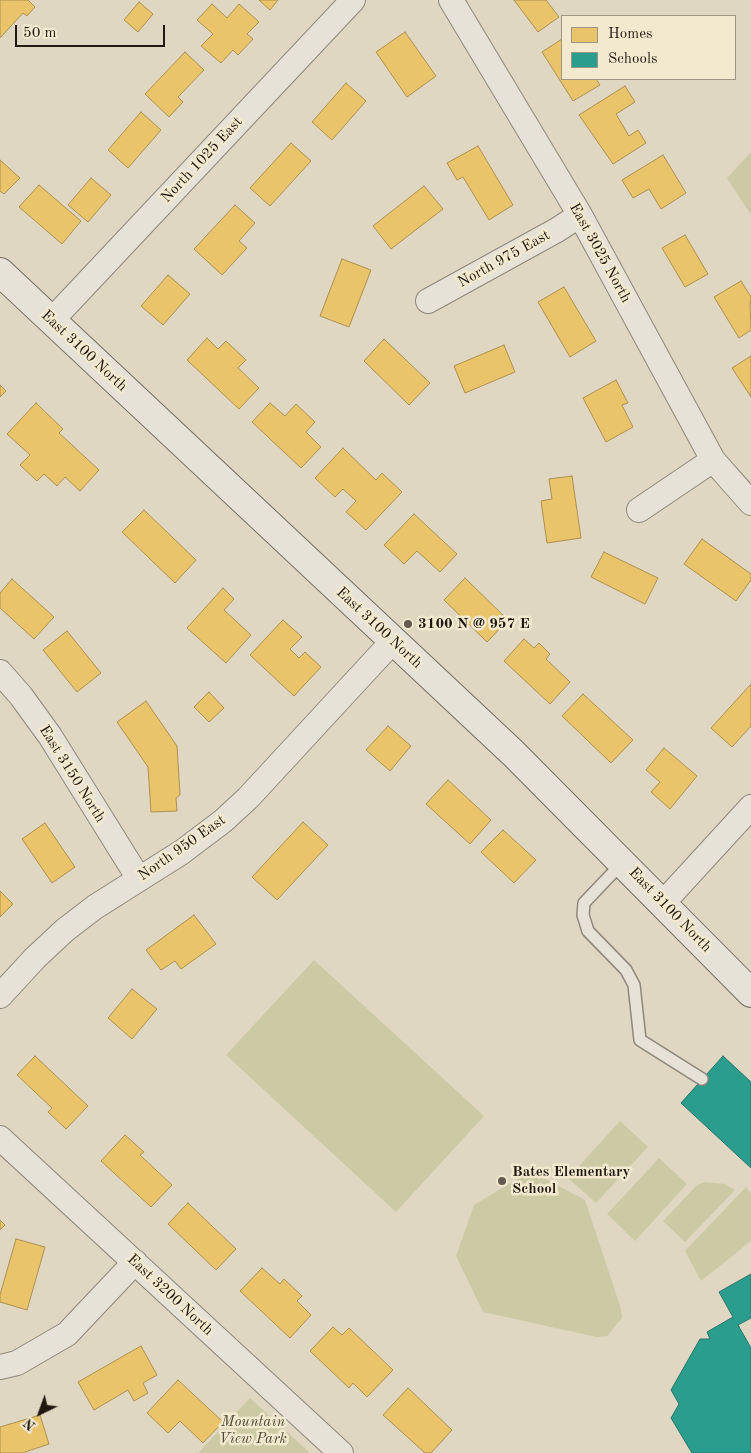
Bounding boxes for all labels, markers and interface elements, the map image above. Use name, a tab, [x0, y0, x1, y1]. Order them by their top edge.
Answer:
scale bar	[18, 15, 168, 47]
legend	[561, 15, 736, 80]
text: 50 m	[23, 26, 57, 41]
text: Homes	[608, 27, 653, 42]
text: Schools	[608, 52, 657, 67]
street label: North 1025 East	[157, 113, 247, 207]
street label: East 3025 North	[565, 200, 635, 306]
street label: North 975 East	[455, 226, 553, 292]
street label: East 3100 North	[37, 306, 131, 396]
street label: East 3100 North	[332, 583, 426, 673]
place label: 3100 N @ 957 E	[418, 615, 530, 633]
marker: 3100 N @ 957 E	[402, 618, 414, 630]
street label: East 3150 North	[35, 722, 109, 826]
street label: North 950 East	[135, 811, 229, 885]
street label: East 3100 North	[625, 864, 715, 956]
place label: Bates Elementary School	[512, 1163, 630, 1198]
marker: Bates Elementary School	[496, 1175, 508, 1187]
street label: East 3200 North	[123, 1250, 217, 1340]
north arrow	[15, 1388, 65, 1438]
park label: Mountain View Park	[219, 1413, 287, 1448]
text: N	[21, 1415, 39, 1433]

